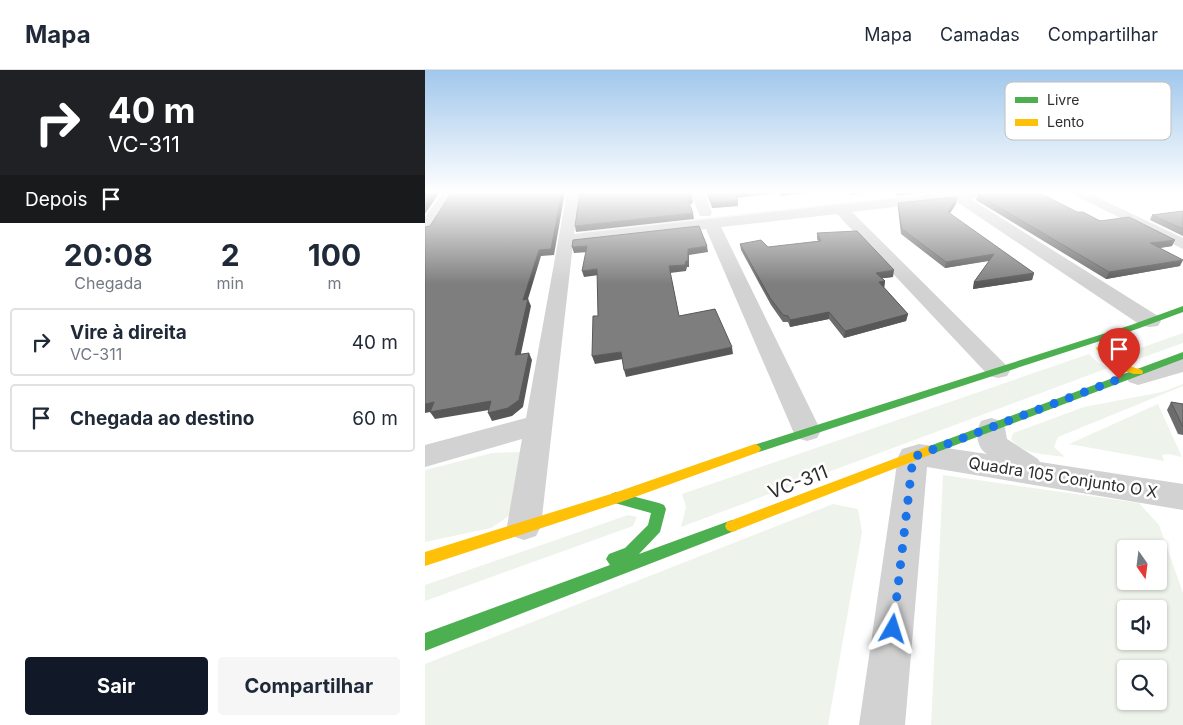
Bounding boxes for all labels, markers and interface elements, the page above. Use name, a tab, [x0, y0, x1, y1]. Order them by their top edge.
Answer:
text: Mapa	[25, 20, 91, 49]
text: Mapa	[864, 24, 912, 45]
text: Camadas	[940, 24, 1020, 45]
text: Compartilhar	[1048, 24, 1158, 45]
legend	[1005, 82, 1171, 140]
text: 40 m	[108, 89, 196, 131]
icon: right	[25, 90, 90, 155]
text: Livre	[1047, 91, 1079, 108]
text: Lento	[1047, 113, 1084, 130]
text: VC-311	[108, 131, 180, 157]
icon: arrive	[97, 185, 125, 213]
text: Depois	[25, 188, 87, 211]
text: 20:08	[64, 237, 153, 273]
text: 2	[221, 237, 240, 273]
text: 100	[308, 237, 361, 273]
text: Chegada	[74, 273, 142, 293]
text: min	[217, 273, 244, 293]
text: m	[327, 273, 341, 293]
text: Vire à direita	[70, 321, 187, 344]
icon: right	[27, 328, 55, 356]
pin	[1098, 328, 1140, 379]
text: 40 m	[352, 331, 398, 354]
icon: arrive	[1105, 335, 1133, 363]
text: VC-311	[70, 344, 122, 364]
icon: arrive	[27, 404, 55, 432]
text: Chegada ao destino	[70, 407, 254, 430]
text: 60 m	[352, 407, 398, 430]
street label: Quadra 105 Conjunto O X	[967, 452, 1159, 502]
street label: VC-311	[765, 460, 831, 504]
north arrow	[1117, 540, 1167, 590]
map controls	[1117, 540, 1167, 710]
button: sound	[1117, 600, 1167, 650]
position arrow	[866, 602, 918, 654]
button: Sair	[25, 657, 208, 715]
button: Compartilhar	[218, 657, 400, 715]
button: search	[1117, 660, 1167, 710]

